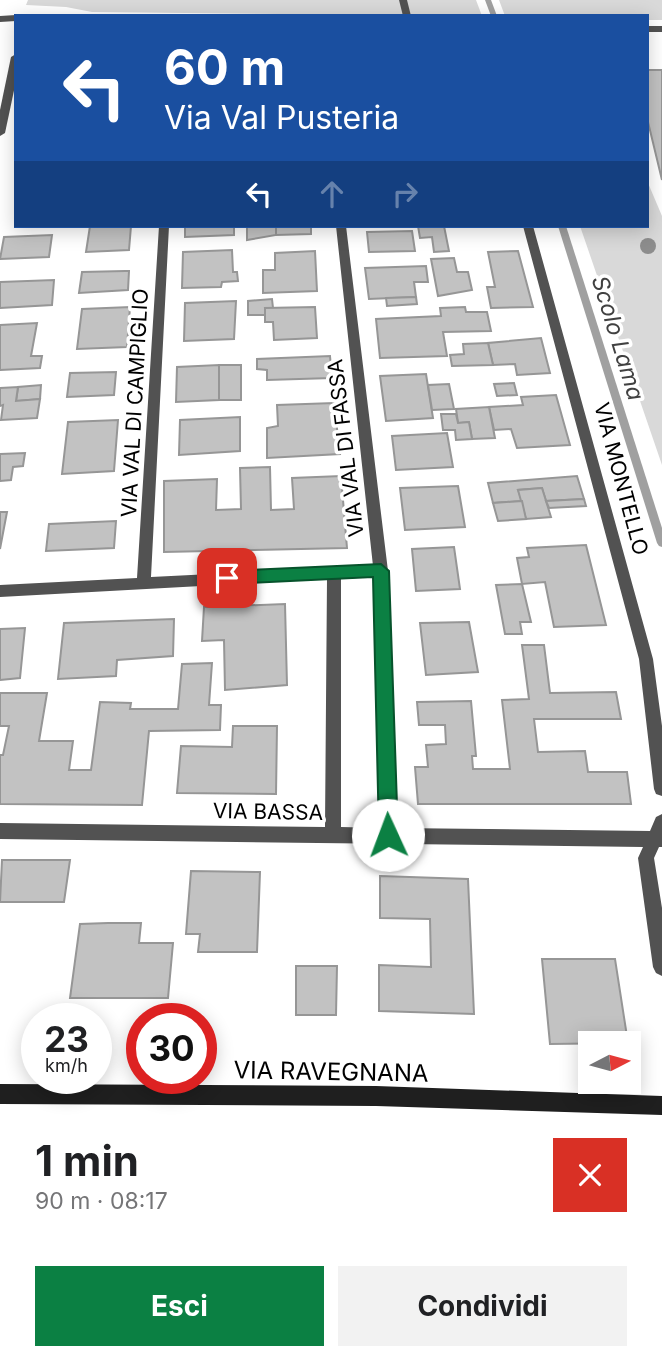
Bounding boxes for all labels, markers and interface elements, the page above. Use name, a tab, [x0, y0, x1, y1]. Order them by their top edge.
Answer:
text: 60 m	[164, 38, 285, 97]
icon: left	[49, 42, 140, 133]
text: Via Val Pusteria	[164, 98, 399, 137]
icon: left	[240, 175, 278, 213]
icon: ahead	[313, 175, 351, 213]
icon: right	[386, 175, 424, 213]
water label: Scolo Lama	[586, 272, 650, 404]
street label: VIA VAL DI CAMPIGLIO	[116, 288, 153, 518]
street label: VIA VAL DI FASSA	[322, 358, 369, 538]
street label: VIA MONTELLO	[589, 400, 654, 558]
pin	[197, 548, 257, 608]
icon: arrive	[208, 559, 246, 597]
street label: VIA BASSA	[213, 798, 323, 825]
position arrow	[351, 798, 425, 872]
speed limit sign: 30	[126, 1003, 217, 1094]
text: 23	[44, 1018, 89, 1060]
north arrow	[578, 1031, 640, 1094]
map controls	[578, 1031, 641, 1094]
text: km/h	[45, 1055, 88, 1076]
street label: VIA RAVEGNANA	[233, 1055, 429, 1088]
text: 1 min	[35, 1135, 139, 1186]
button: close	[553, 1138, 627, 1212]
text: 90 m · 08:17	[35, 1187, 168, 1215]
button: Esci	[35, 1266, 324, 1346]
button: Condividi	[338, 1266, 627, 1346]

